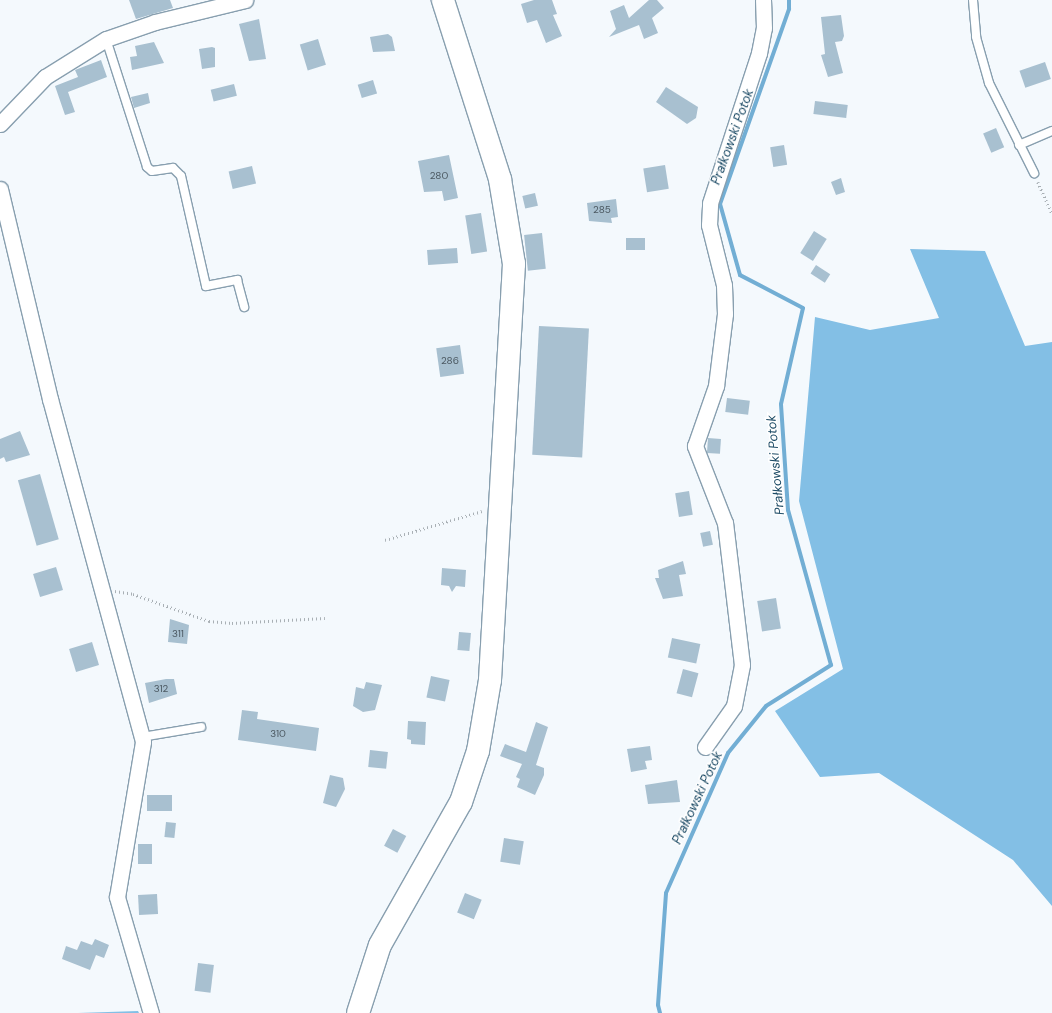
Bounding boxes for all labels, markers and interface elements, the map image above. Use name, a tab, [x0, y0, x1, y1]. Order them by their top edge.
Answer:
water label: Prałkowski Potok	[708, 87, 758, 187]
house number: 280	[430, 170, 448, 182]
house number: 285	[593, 204, 611, 216]
house number: 286	[441, 355, 459, 367]
water label: Prałkowski Potok	[764, 414, 788, 516]
house number: 311	[172, 628, 184, 640]
house number: 312	[154, 683, 168, 695]
house number: 310	[270, 728, 286, 740]
water label: Prałkowski Potok	[670, 749, 726, 847]

